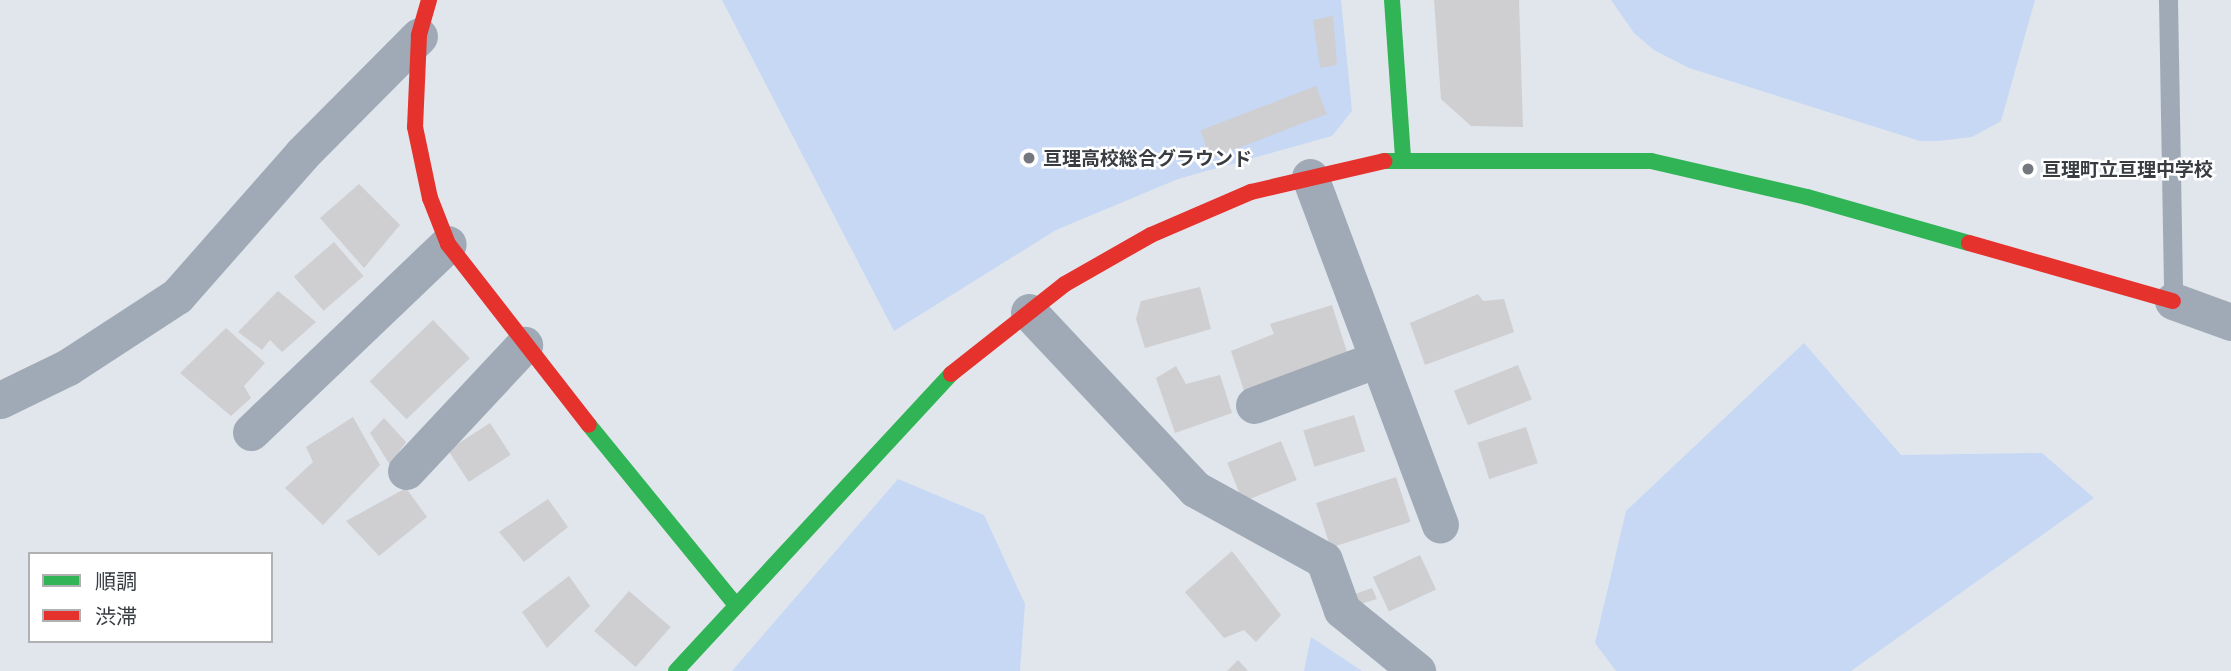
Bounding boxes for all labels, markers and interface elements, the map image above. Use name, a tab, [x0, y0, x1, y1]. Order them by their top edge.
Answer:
place label: 亘理高校総合グラウンド	[1043, 147, 1252, 169]
marker: 亘理高校総合グラウンド	[1021, 150, 1037, 166]
place label: 亘理町立亘理中学校	[2042, 158, 2213, 180]
marker: 亘理町立亘理中学校	[2020, 161, 2036, 177]
legend	[28, 552, 273, 643]
text: 順調	[95, 565, 137, 597]
text: 渋滞	[95, 600, 137, 632]

